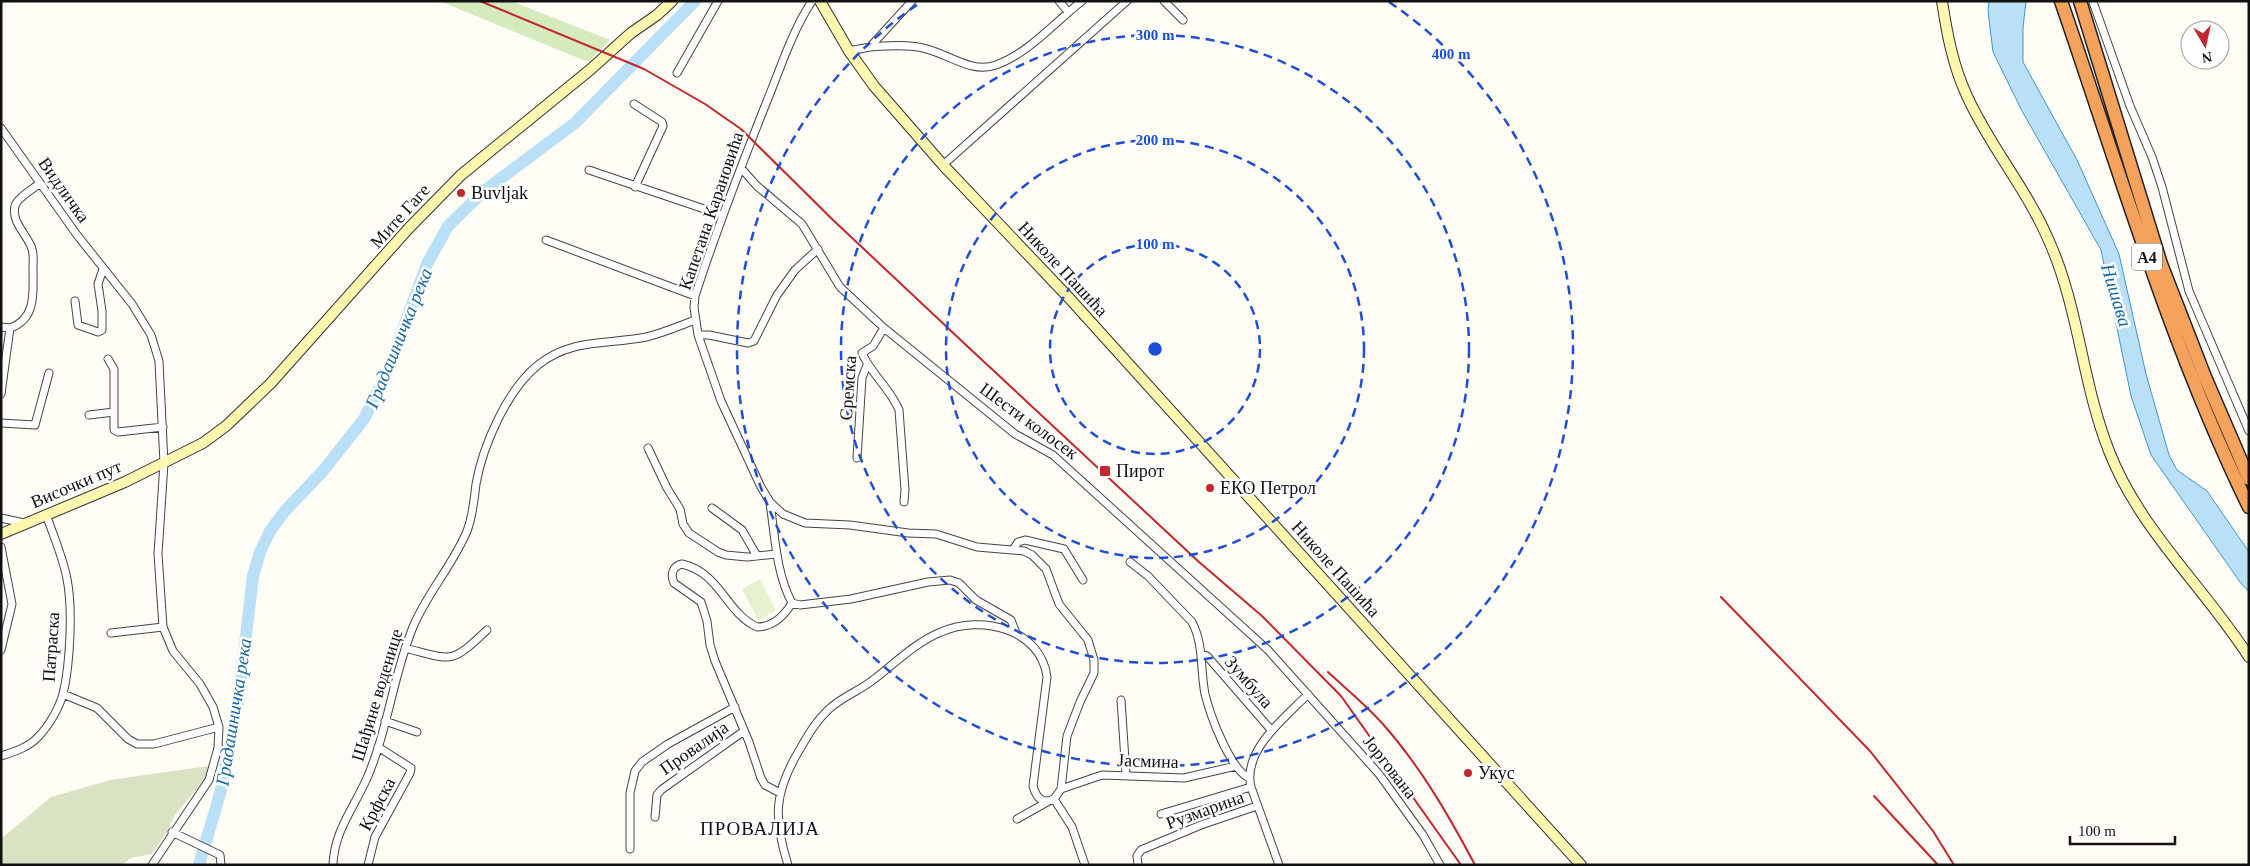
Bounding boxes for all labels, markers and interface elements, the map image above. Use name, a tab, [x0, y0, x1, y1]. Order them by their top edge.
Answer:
north arrow	[2180, 20, 2230, 70]
text: 300 m	[1136, 27, 1175, 43]
text: 400 m	[1432, 46, 1471, 62]
text: N	[2201, 49, 2213, 66]
street label: Капетана Карановића	[675, 129, 747, 293]
text: 200 m	[1136, 132, 1175, 148]
street label: Видличка	[34, 154, 94, 226]
street label: Мите Гаге	[366, 180, 434, 252]
place label: Buvljak	[471, 183, 528, 203]
marker: Buvljak	[455, 187, 467, 199]
street label: Николе Пашића	[1014, 218, 1112, 321]
text: 100 m	[1136, 236, 1175, 252]
road number: A4	[2132, 243, 2162, 270]
water label: Нишава	[2097, 260, 2136, 329]
water label: Градашничка река	[360, 265, 436, 412]
centre of rings	[1146, 340, 1164, 358]
street label: Сремска	[836, 355, 860, 421]
street label: Шести колосек	[976, 379, 1082, 463]
street label: Височки пут	[28, 456, 124, 512]
place label: Пирот	[1116, 461, 1164, 481]
marker: Пирот	[1098, 464, 1112, 478]
place label: ЕКО Петрол	[1220, 478, 1316, 498]
marker: ЕКО Петрол	[1204, 482, 1216, 494]
street label: Николе Пашића	[1288, 517, 1384, 621]
street label: Патраска	[39, 611, 63, 683]
street label: Шађине воденице	[347, 626, 407, 764]
water label: Градашничка река	[211, 637, 256, 788]
street label: Зумбула	[1221, 652, 1277, 712]
street label: Провалија	[656, 717, 732, 779]
street label: Јоргована	[1359, 731, 1421, 803]
street label: Јасмина	[1117, 750, 1179, 772]
place label: Укус	[1478, 763, 1515, 783]
marker: Укус	[1462, 767, 1474, 779]
street label: Крфска	[355, 774, 399, 834]
street label: Рузмарина	[1163, 787, 1247, 833]
scale bar	[2070, 814, 2175, 846]
district label: ПРОВАЛИЈА	[700, 818, 820, 839]
text: 100 m	[2078, 823, 2116, 839]

